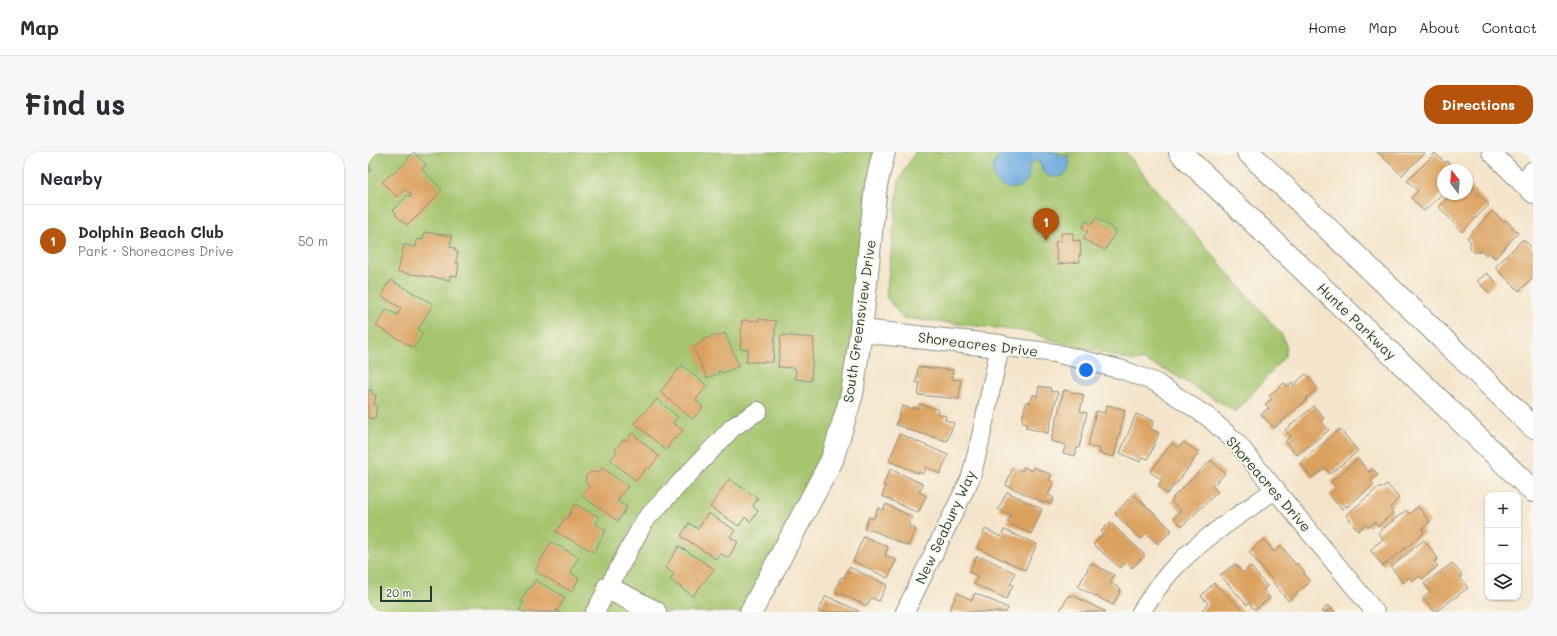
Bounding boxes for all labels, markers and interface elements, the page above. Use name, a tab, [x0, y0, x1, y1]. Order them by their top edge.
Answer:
text: Map	[20, 15, 59, 40]
text: Home	[1308, 18, 1346, 37]
text: Map	[1368, 18, 1397, 37]
text: About	[1419, 18, 1460, 37]
text: Contact	[1482, 18, 1537, 37]
button: Directions	[1424, 85, 1533, 124]
text: Find us	[24, 86, 125, 122]
north arrow	[1437, 164, 1473, 200]
text: Nearby	[40, 167, 102, 189]
pin: 1	[1033, 208, 1059, 241]
text: Dolphin Beach Club	[78, 222, 224, 242]
text: 1	[50, 232, 56, 249]
text: 50 m	[298, 232, 328, 249]
street label: South Greensview Drive	[838, 238, 880, 404]
text: Park · Shoreacres Drive	[78, 242, 234, 259]
street label: Hunte Parkway	[1313, 278, 1401, 364]
street label: Shoreacres Drive	[917, 327, 1039, 361]
your location	[1076, 360, 1096, 380]
street label: Shoreacres Drive	[1222, 432, 1316, 536]
street label: New Seabury Way	[910, 467, 980, 587]
map controls	[1485, 492, 1521, 600]
button: +	[1485, 492, 1521, 528]
button: −	[1485, 528, 1521, 564]
button: layers	[1485, 564, 1521, 600]
scale bar	[380, 584, 432, 603]
text: 20 m	[386, 585, 411, 600]

